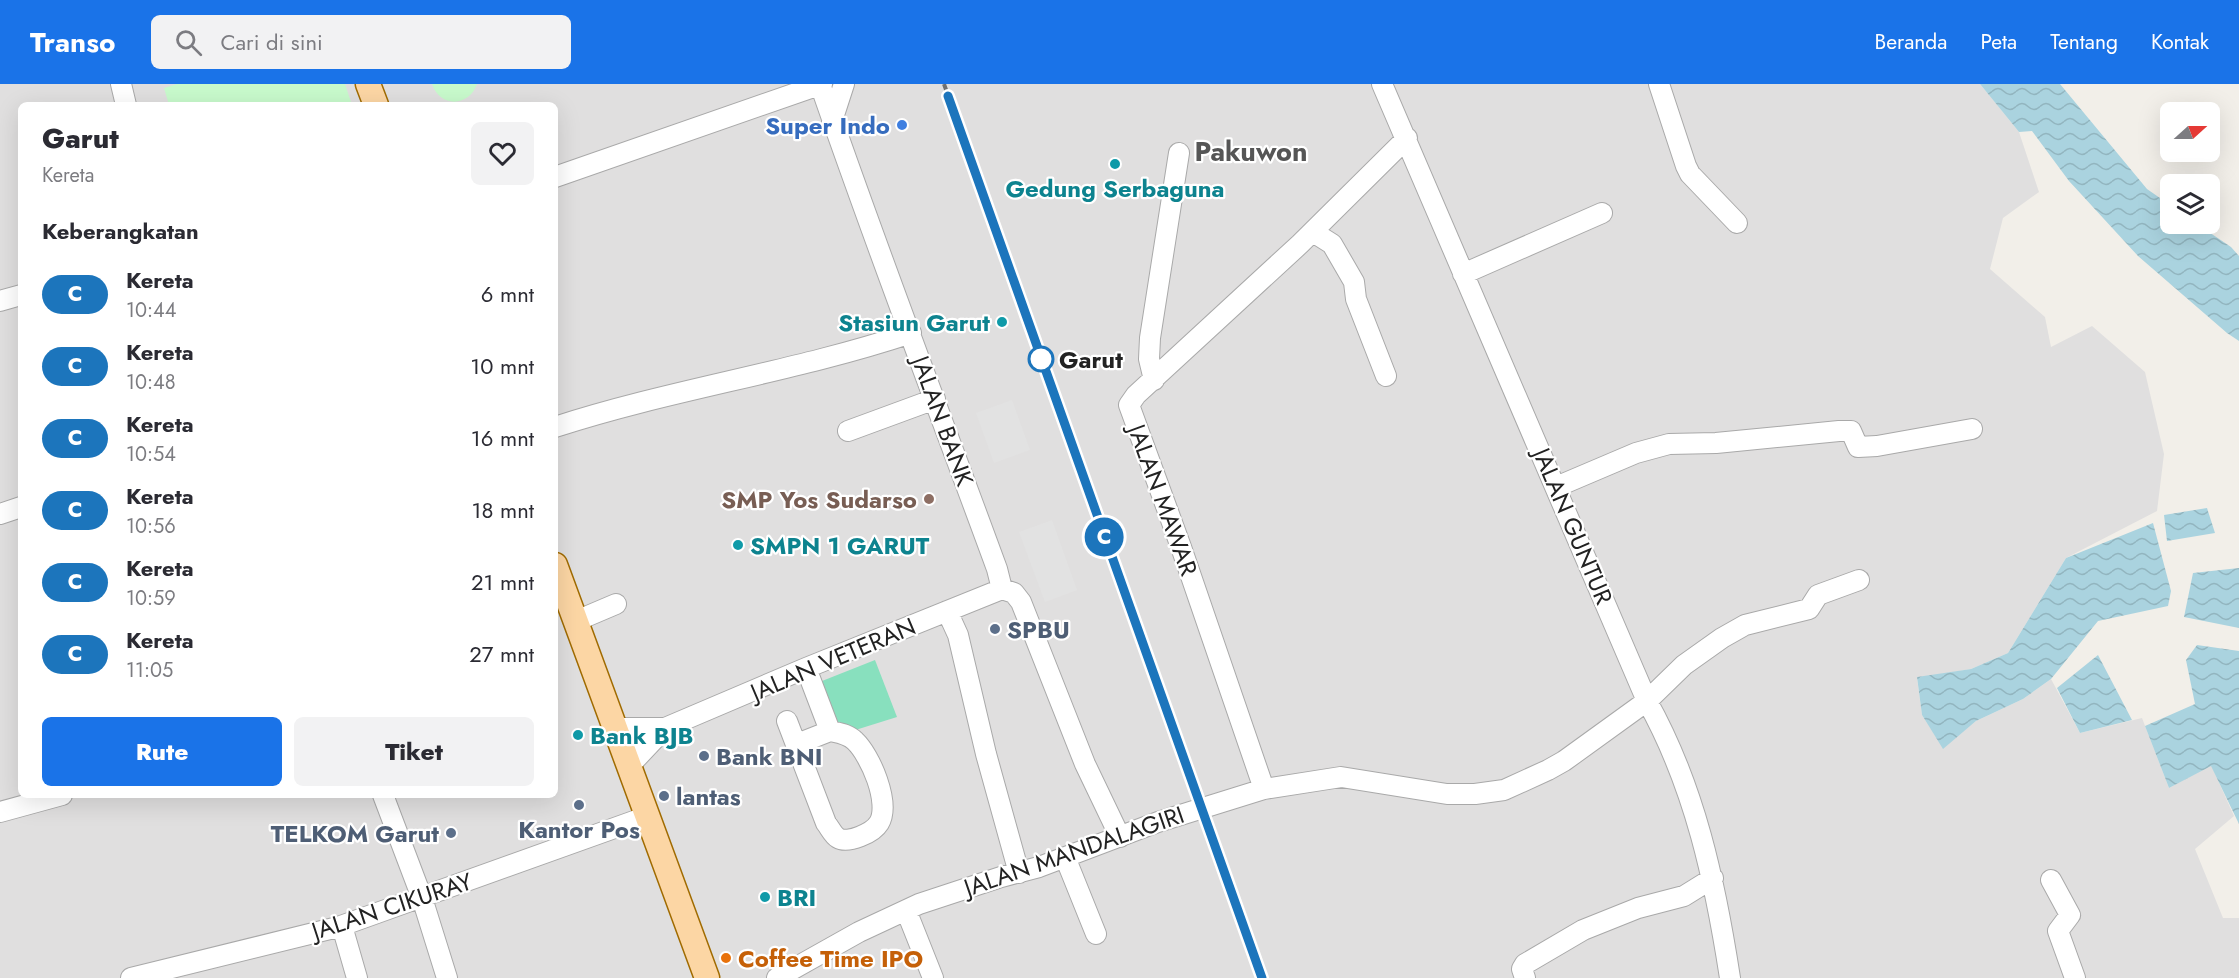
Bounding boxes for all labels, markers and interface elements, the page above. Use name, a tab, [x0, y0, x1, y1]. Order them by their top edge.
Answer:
search box	[151, 15, 571, 69]
text: Transo	[30, 22, 115, 63]
icon: search	[172, 26, 205, 59]
text: Cari di sini	[220, 26, 323, 58]
text: Beranda	[1874, 27, 1947, 57]
text: Peta	[1980, 27, 2017, 57]
text: Tentang	[2050, 27, 2118, 57]
text: Kontak	[2151, 27, 2209, 57]
north arrow	[2160, 102, 2220, 162]
map controls	[2160, 102, 2220, 234]
place label: Super Indo	[765, 108, 890, 143]
text: Garut	[42, 118, 119, 159]
marker: Super Indo	[895, 118, 909, 132]
button: heart	[471, 122, 534, 185]
district label: Pakuwon	[1195, 132, 1308, 171]
marker: Gedung Serbaguna	[1108, 157, 1122, 171]
text: Kereta	[42, 161, 94, 190]
place label: Gedung Serbaguna	[1005, 171, 1225, 206]
button: layers	[2160, 174, 2220, 234]
text: Keberangkatan	[42, 215, 199, 247]
text: Kereta	[126, 264, 194, 296]
text: 6 mnt	[481, 278, 534, 310]
text: C	[68, 279, 82, 309]
text: 10:44	[126, 296, 176, 325]
place label: Stasiun Garut	[838, 305, 990, 340]
marker: Stasiun Garut	[995, 315, 1009, 329]
text: Kereta	[126, 336, 194, 368]
place label: Garut	[1059, 342, 1123, 377]
marker: Garut	[1028, 346, 1054, 372]
street label: JALAN BANK	[902, 348, 983, 491]
text: 10 mnt	[470, 350, 534, 382]
text: C	[68, 351, 82, 381]
text: 10:48	[126, 368, 176, 397]
text: Kereta	[126, 408, 194, 440]
street label: JALAN MAWAR	[1118, 417, 1207, 581]
text: 16 mnt	[471, 422, 534, 454]
text: C	[68, 423, 82, 453]
text: 10:54	[126, 440, 176, 469]
street label: JALAN GUNTUR	[1523, 440, 1622, 610]
text: Kereta	[126, 480, 194, 512]
place label: SMP Yos Sudarso	[721, 482, 917, 517]
marker: SMP Yos Sudarso	[922, 492, 936, 506]
text: 18 mnt	[471, 494, 534, 526]
text: C	[68, 495, 82, 525]
text: 10:56	[126, 512, 176, 541]
line badge: C	[1084, 518, 1124, 556]
text: C	[1097, 522, 1111, 552]
place label: SMPN 1 GARUT	[750, 528, 930, 563]
marker: SMPN 1 GARUT	[731, 538, 745, 552]
text: Kereta	[126, 552, 194, 584]
text: 21 mnt	[471, 566, 534, 598]
text: C	[68, 567, 82, 597]
text: 10:59	[126, 584, 176, 613]
street label: JALAN VETERAN	[742, 608, 921, 711]
place label: SPBU	[1007, 612, 1070, 647]
marker: SPBU	[988, 622, 1002, 636]
text: Kereta	[126, 624, 194, 656]
text: 27 mnt	[469, 638, 534, 670]
text: C	[68, 639, 82, 669]
text: 11:05	[126, 656, 173, 685]
button: Rute	[42, 717, 282, 786]
button: Tiket	[294, 717, 534, 786]
place label: Bank BJB	[590, 718, 694, 753]
marker: Bank BJB	[571, 728, 585, 742]
place label: Bank BNI	[716, 739, 822, 774]
marker: Bank BNI	[697, 749, 711, 763]
place label: lantas	[676, 779, 741, 814]
marker: lantas	[657, 789, 671, 803]
street label: JALAN MANDALAGIRI	[956, 797, 1189, 906]
marker: Kantor Pos	[572, 798, 586, 812]
place label: Kantor Pos	[518, 812, 640, 847]
place label: TELKOM Garut	[271, 816, 439, 851]
marker: TELKOM Garut	[444, 826, 458, 840]
street label: JALAN CIKURAY	[304, 863, 477, 949]
place label: BRI	[777, 880, 816, 915]
marker: BRI	[758, 890, 772, 904]
place label: Coffee Time IPO	[738, 941, 923, 976]
marker: Coffee Time IPO	[719, 951, 733, 965]

